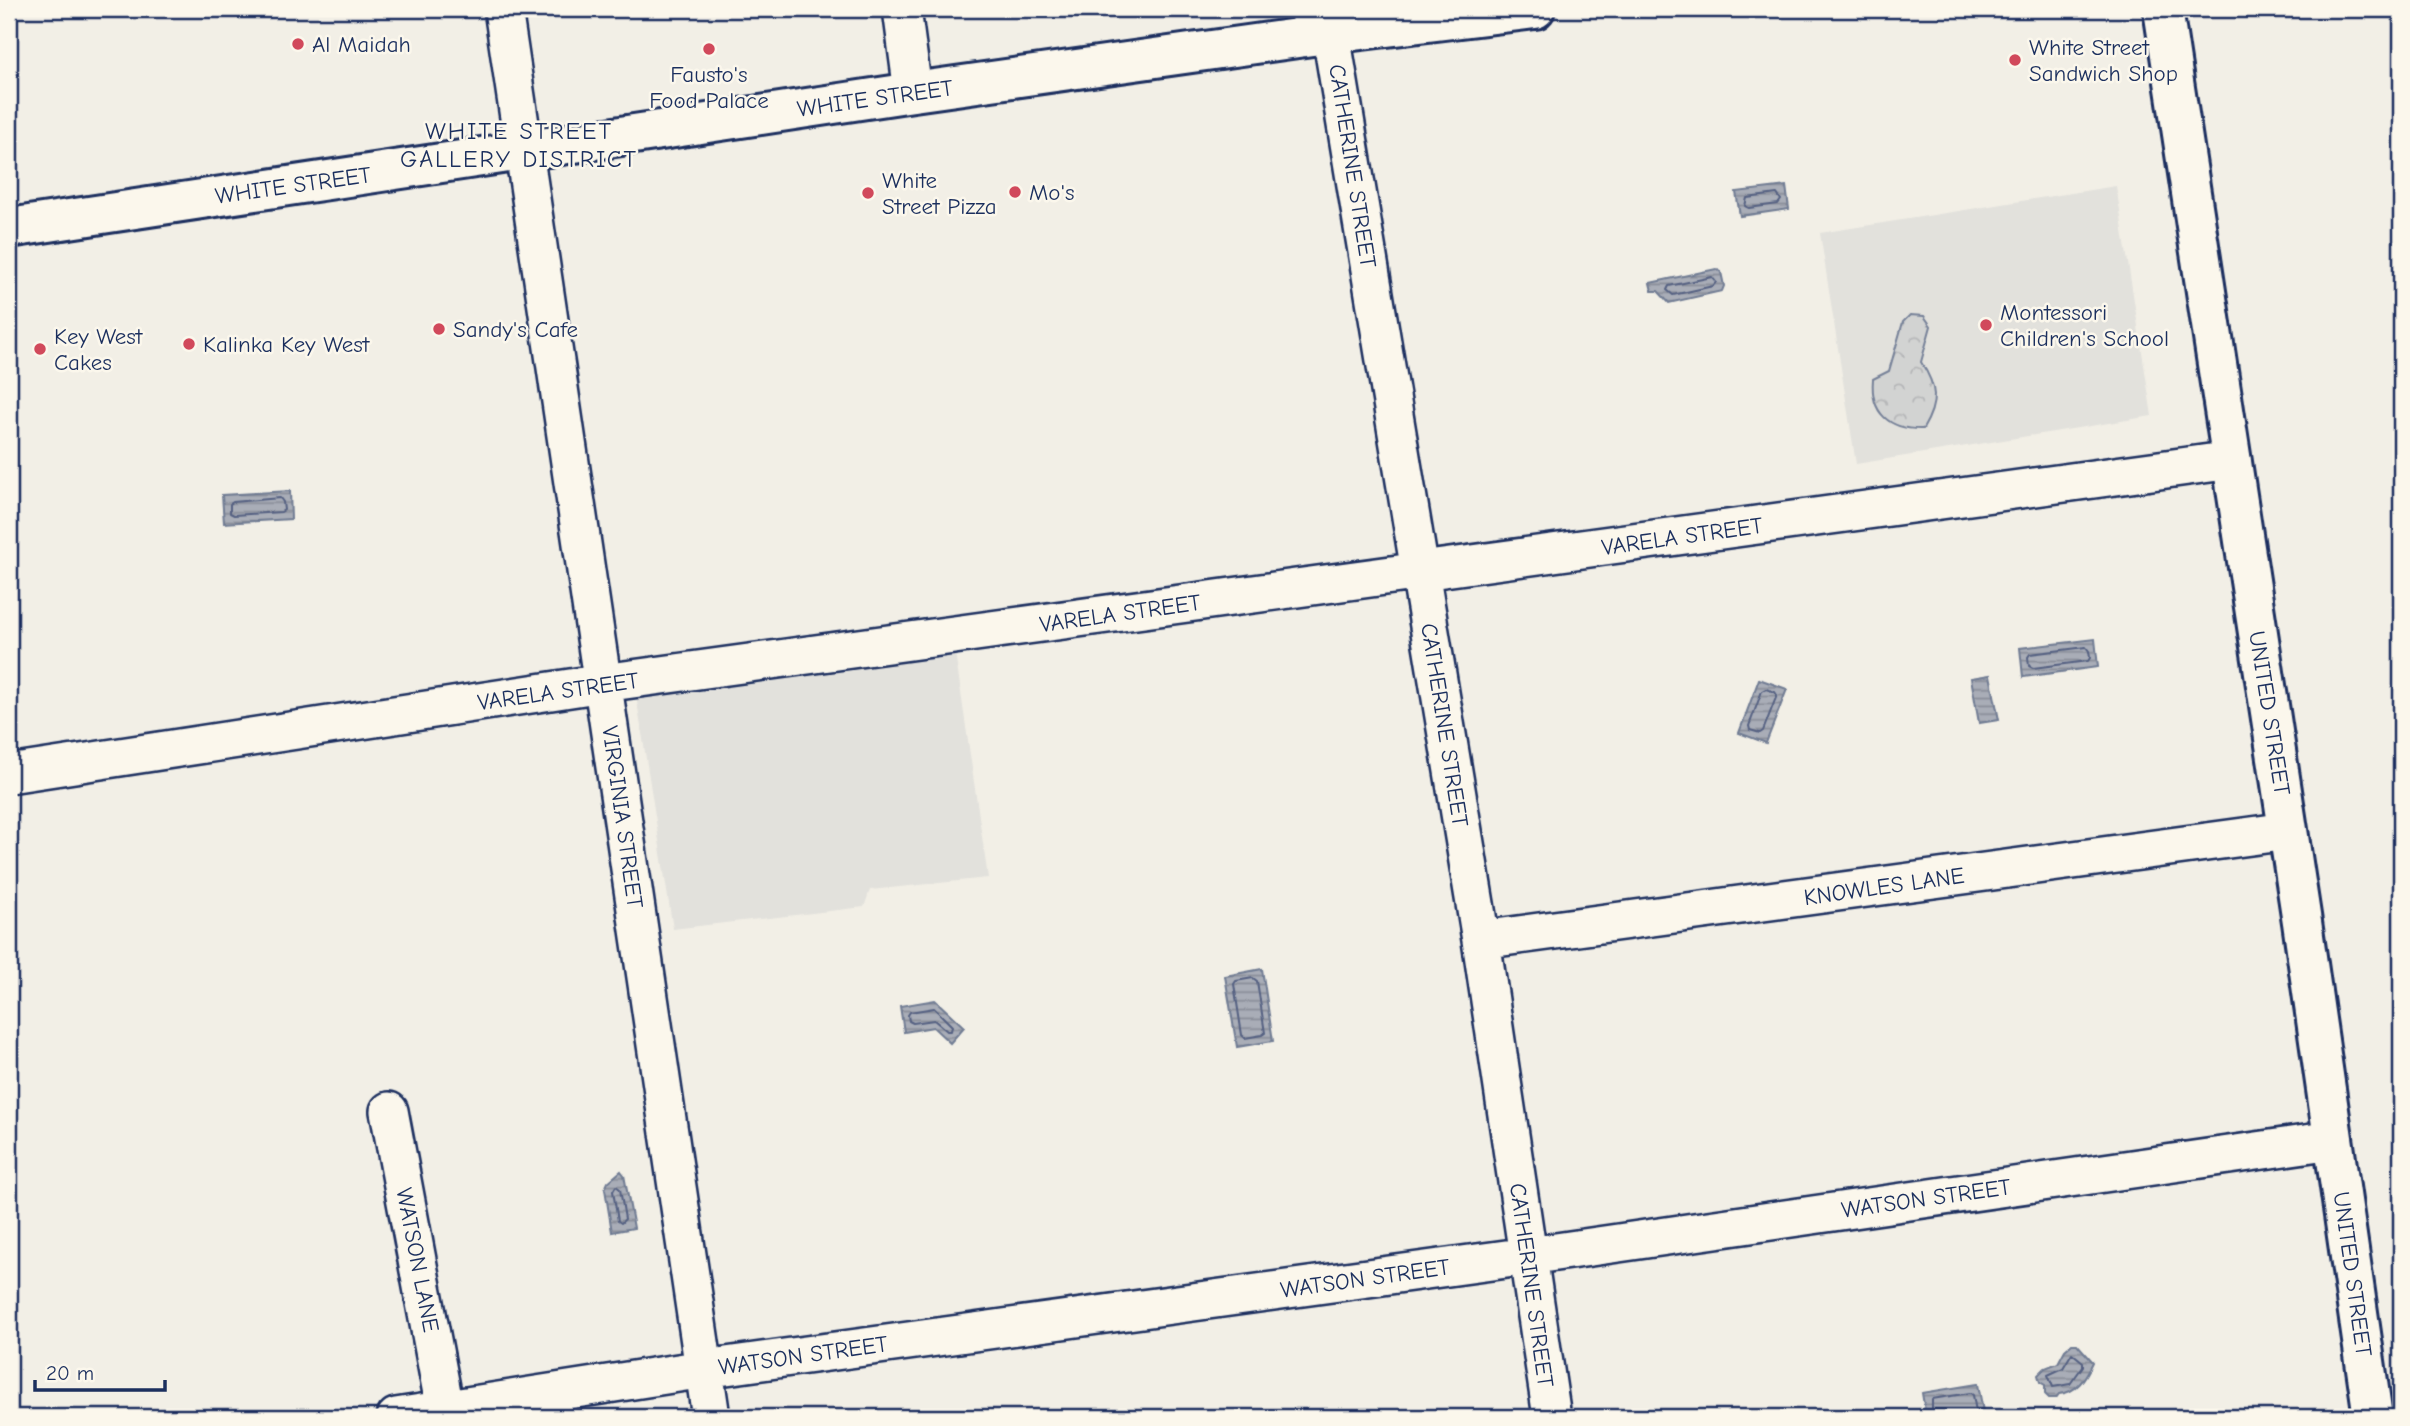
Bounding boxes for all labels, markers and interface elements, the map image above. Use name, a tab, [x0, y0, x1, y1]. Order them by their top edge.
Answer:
place label: Al Maidah	[312, 31, 411, 58]
place label: White Street Sandwich Shop	[2029, 34, 2178, 87]
marker: Al Maidah	[290, 36, 306, 52]
marker: Fausto's Food Palace	[701, 41, 717, 57]
marker: White Street Sandwich Shop	[2007, 52, 2023, 68]
place label: Fausto's Food Palace	[649, 61, 769, 114]
street label: CATHERINE STREET	[1323, 62, 1382, 270]
street label: WHITE STREET	[795, 74, 955, 123]
district label: WHITE STREET GALLERY DISTRICT	[400, 117, 638, 173]
street label: WHITE STREET	[213, 161, 373, 210]
place label: White Street Pizza	[882, 167, 997, 220]
place label: Mo's	[1029, 179, 1075, 206]
marker: Mo's	[1007, 184, 1023, 200]
marker: White Street Pizza	[860, 185, 876, 201]
place label: Montessori Children's School	[2000, 299, 2169, 352]
place label: Sandy's Cafe	[453, 316, 578, 343]
marker: Montessori Children's School	[1978, 317, 1994, 333]
marker: Sandy's Cafe	[431, 321, 447, 337]
place label: Key West Cakes	[54, 323, 144, 376]
place label: Kalinka Key West	[203, 331, 371, 358]
marker: Kalinka Key West	[181, 336, 197, 352]
marker: Key West Cakes	[32, 341, 48, 357]
street label: VARELA STREET	[1600, 512, 1764, 561]
street label: VARELA STREET	[1038, 589, 1202, 638]
street label: CATHERINE STREET	[1415, 621, 1474, 829]
street label: UNITED STREET	[2243, 629, 2296, 797]
street label: VARELA STREET	[476, 667, 640, 716]
street label: VIRGINIA STREET	[596, 724, 649, 910]
street label: KNOWLES LANE	[1802, 862, 1966, 911]
street label: WATSON STREET	[1840, 1173, 2013, 1224]
street label: CATHERINE STREET	[1504, 1181, 1559, 1389]
street label: WATSON LANE	[390, 1186, 445, 1335]
street label: UNITED STREET	[2328, 1190, 2377, 1358]
street label: WATSON STREET	[1279, 1253, 1452, 1304]
street label: WATSON STREET	[717, 1330, 890, 1381]
scale bar	[35, 1349, 164, 1393]
text: 20 m	[46, 1361, 94, 1385]

